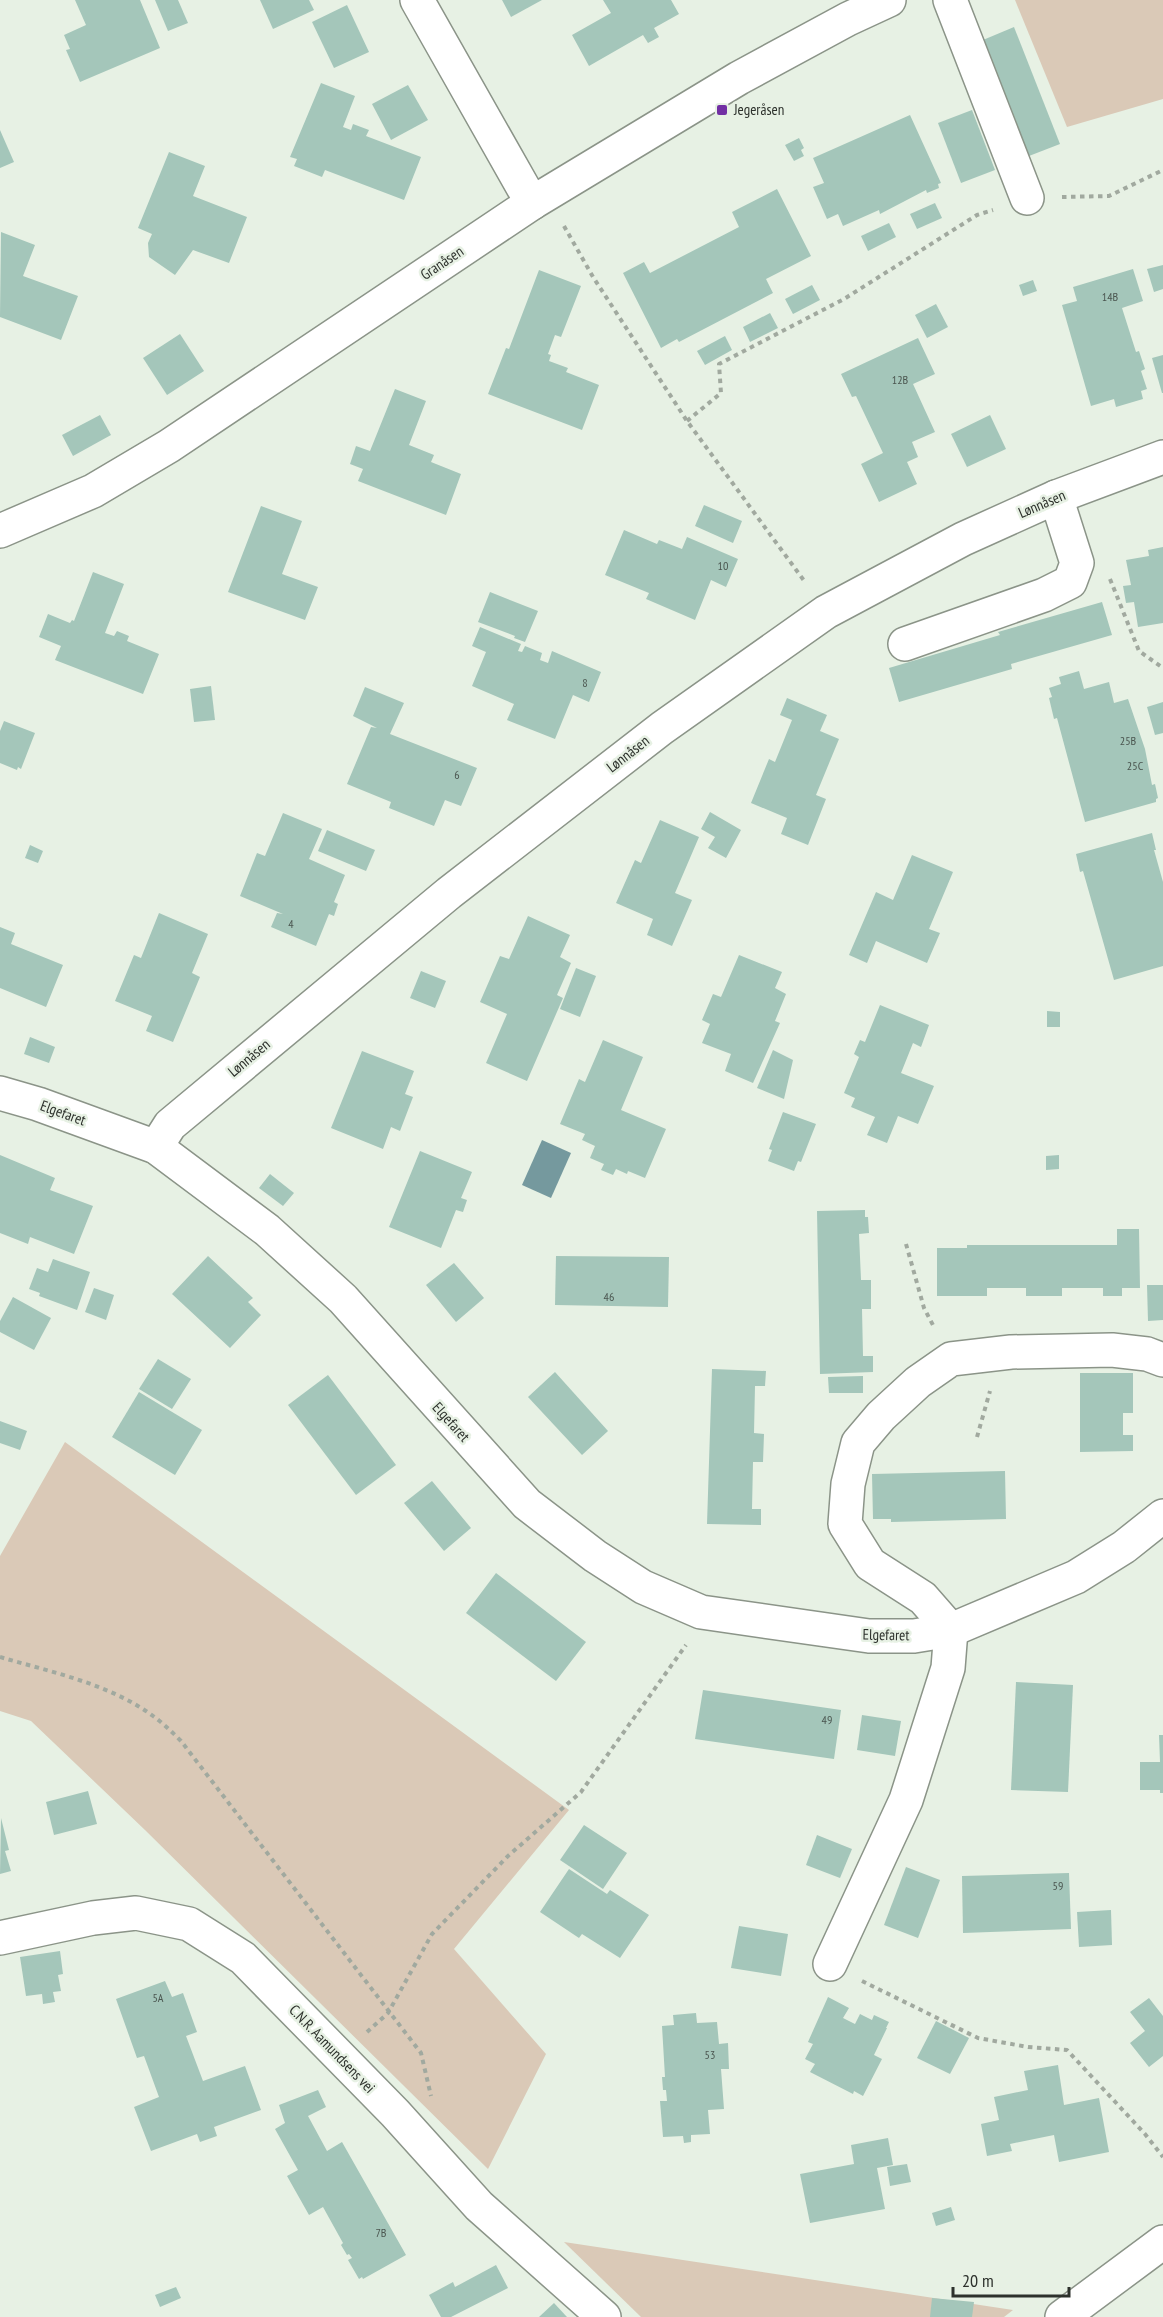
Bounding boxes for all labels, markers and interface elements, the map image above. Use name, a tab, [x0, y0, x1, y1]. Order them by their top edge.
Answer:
place label: Jegeråsen	[733, 100, 784, 119]
marker: Jegeråsen	[715, 103, 729, 117]
street label: Granåsen	[417, 241, 467, 284]
house number: 14B	[1102, 289, 1119, 304]
house number: 12B	[892, 372, 909, 387]
street label: Lønnåsen	[1015, 485, 1068, 522]
house number: 10	[718, 558, 728, 573]
house number: 8	[582, 675, 588, 690]
street label: Lønnåsen	[602, 731, 653, 776]
house number: 25B	[1120, 733, 1137, 748]
house number: 25C	[1127, 758, 1144, 773]
house number: 6	[454, 767, 460, 782]
house number: 4	[288, 916, 294, 931]
street label: Lønnåsen	[224, 1035, 274, 1081]
street label: Elgefaret	[38, 1096, 88, 1129]
house number: 46	[604, 1289, 614, 1304]
street label: Elgefaret	[429, 1398, 474, 1445]
street label: Elgefaret	[862, 1625, 910, 1644]
house number: 49	[822, 1712, 832, 1727]
house number: 59	[1053, 1878, 1063, 1893]
house number: 5A	[152, 1990, 164, 2005]
street label: C.N.R. Aamundsens vei	[285, 2000, 379, 2097]
house number: 53	[705, 2047, 715, 2062]
house number: 7B	[375, 2225, 387, 2240]
scale bar	[953, 2260, 1068, 2298]
text: 20 m	[962, 2269, 994, 2292]

